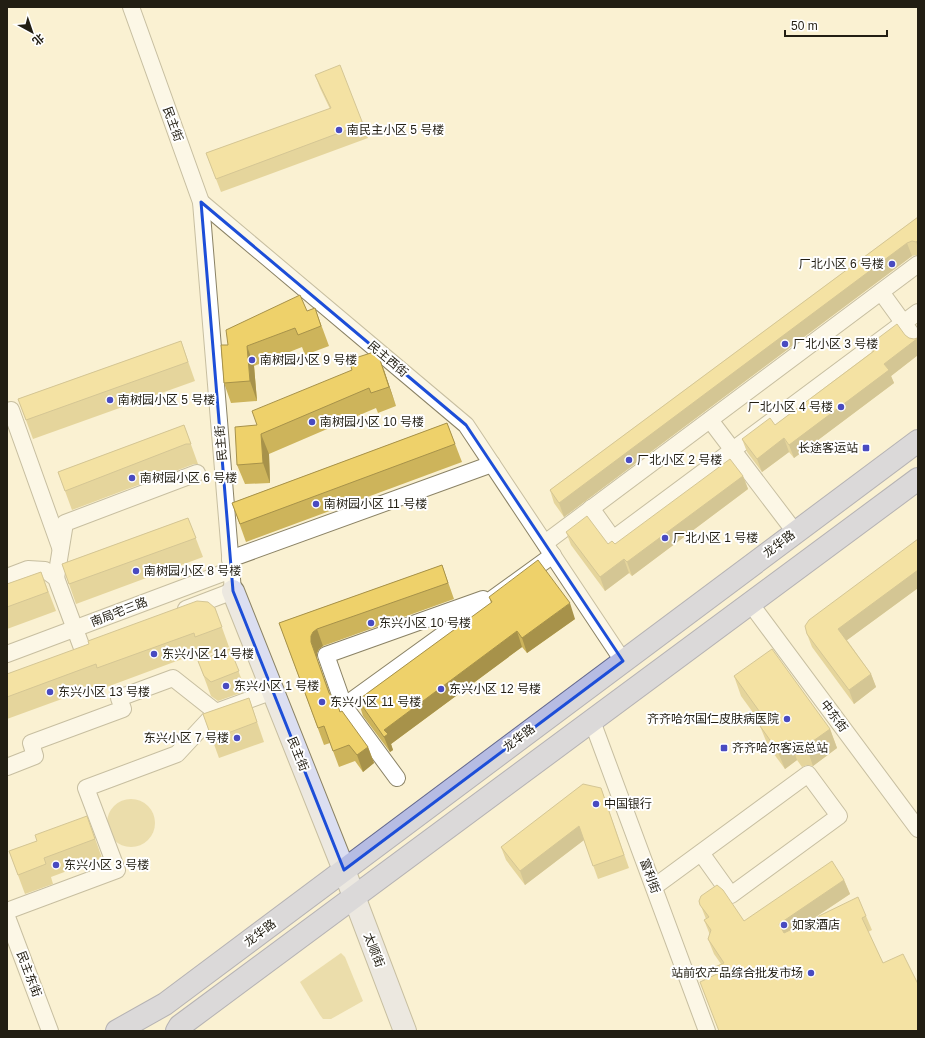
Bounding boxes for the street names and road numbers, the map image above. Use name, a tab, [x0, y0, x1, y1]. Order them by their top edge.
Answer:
street label: 民主街	[160, 105, 186, 143]
street label: 民主西街	[365, 338, 411, 380]
street label: 民主街	[212, 424, 230, 462]
street label: 龙华路	[760, 528, 798, 560]
street label: 南局宅三路	[88, 595, 150, 629]
street label: 中东街	[818, 697, 850, 735]
street label: 龙华路	[500, 722, 538, 754]
street label: 民主街	[285, 735, 311, 773]
street label: 富利街	[637, 857, 663, 895]
street label: 龙华路	[241, 917, 279, 949]
street label: 太顺街	[361, 931, 387, 969]
street label: 民主东街	[14, 949, 44, 999]

